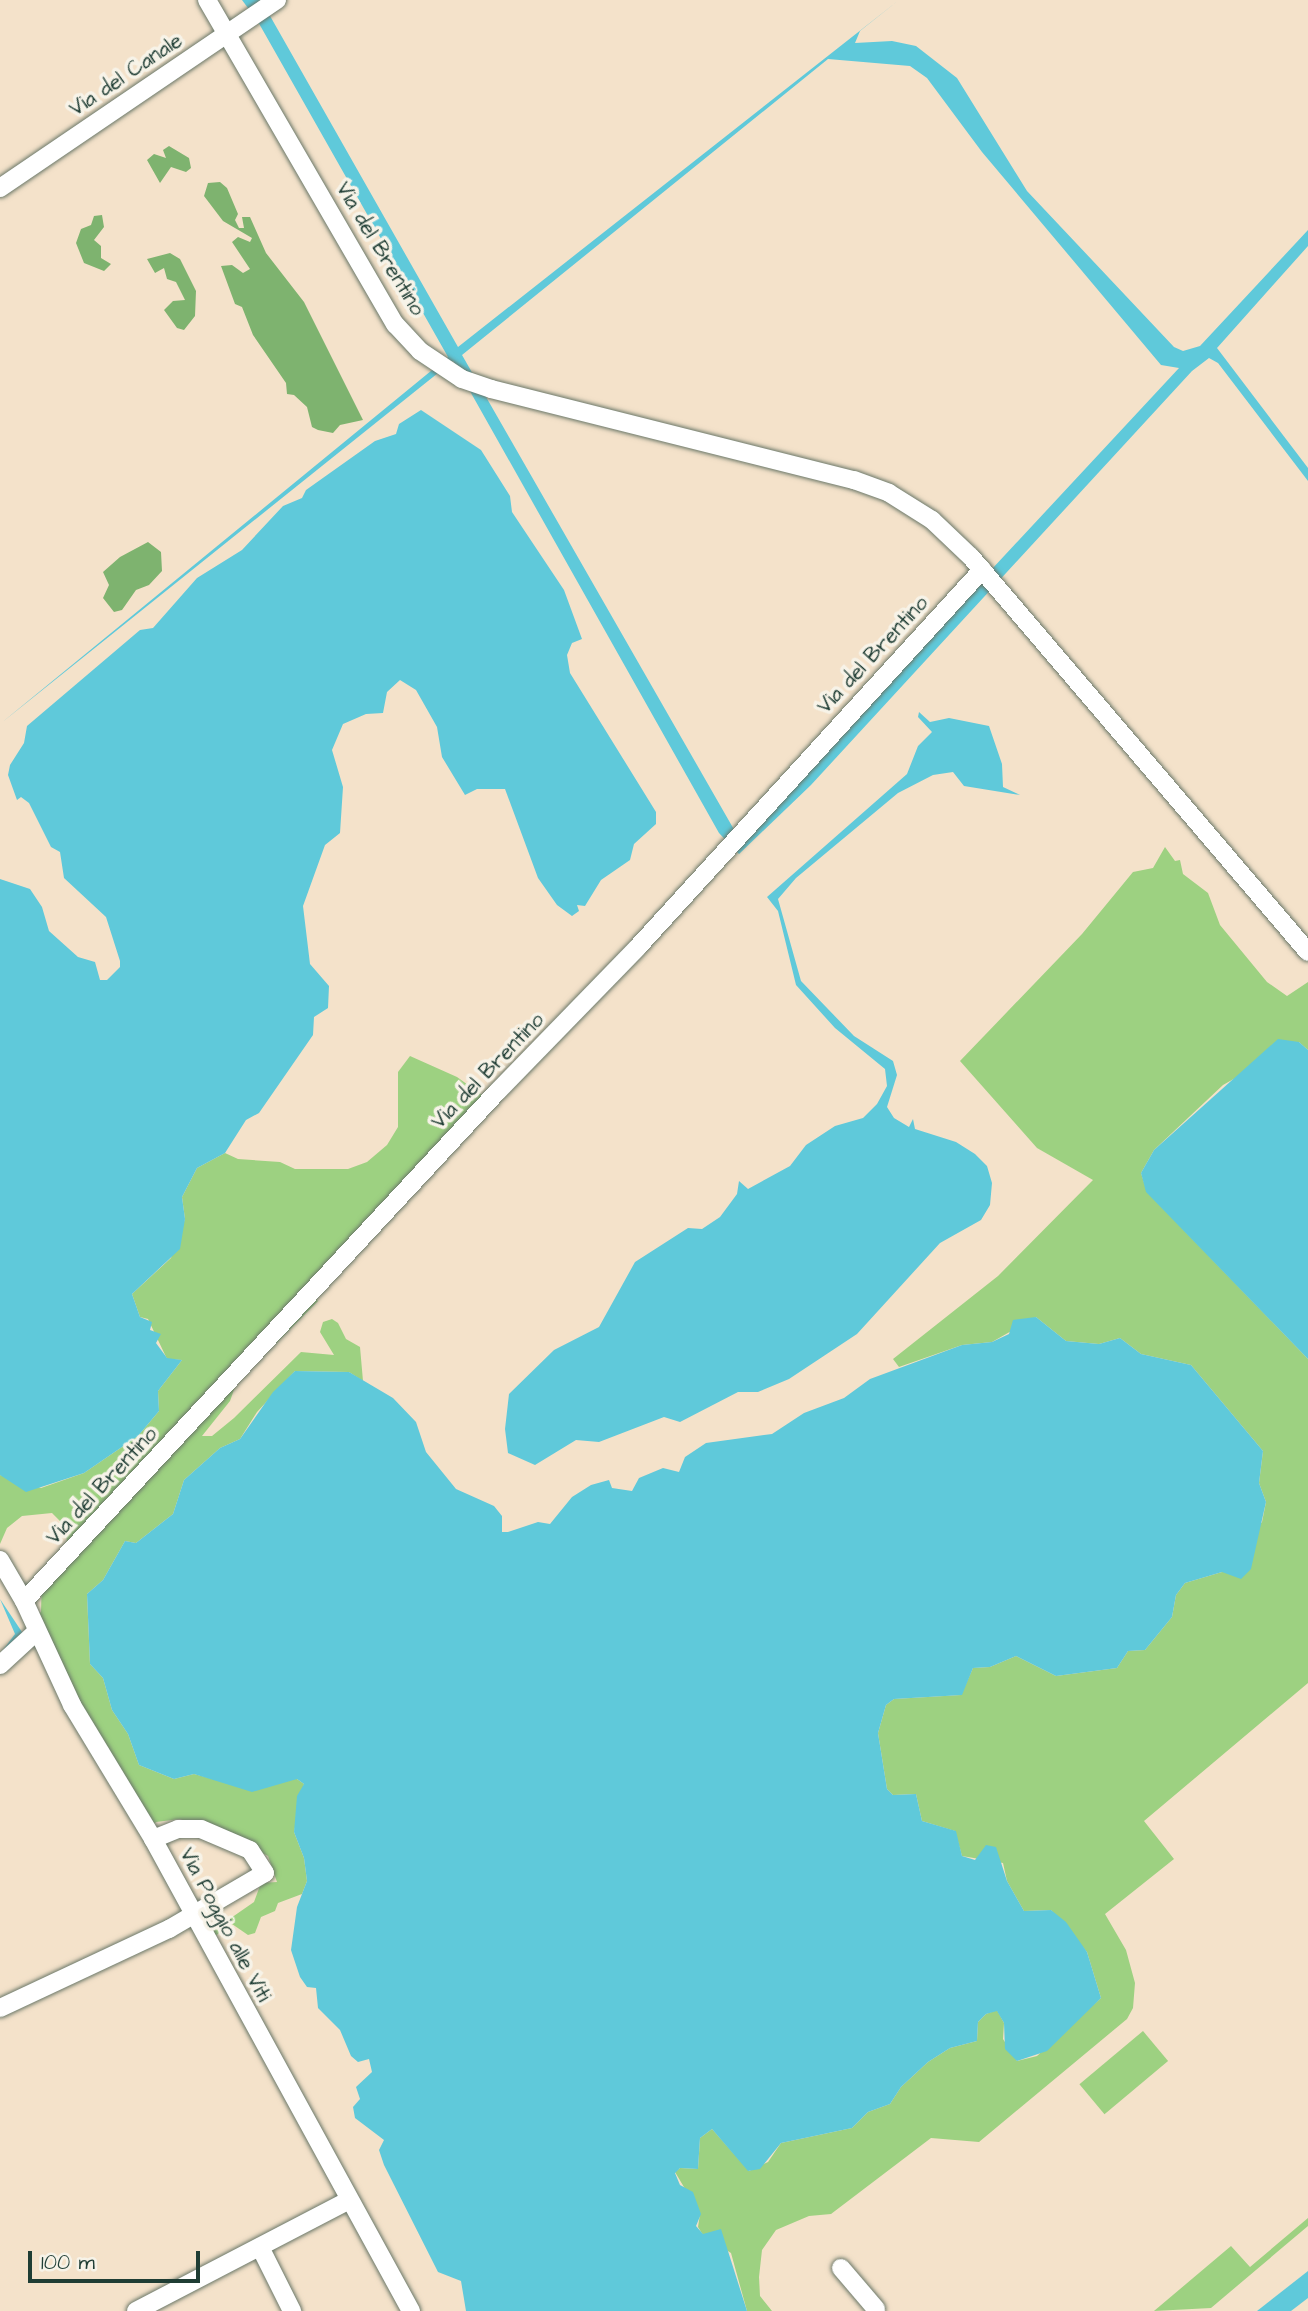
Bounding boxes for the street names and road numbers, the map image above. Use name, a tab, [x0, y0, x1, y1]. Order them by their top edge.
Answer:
street label: Via del Canale	[65, 28, 187, 122]
street label: Via del Brentino	[330, 178, 430, 320]
street label: Via del Brentino	[812, 591, 934, 719]
street label: Via del Brentino	[426, 1008, 550, 1134]
street label: Via del Brentino	[41, 1422, 163, 1550]
street label: Via Poggio alle Viti	[174, 1844, 276, 2006]

